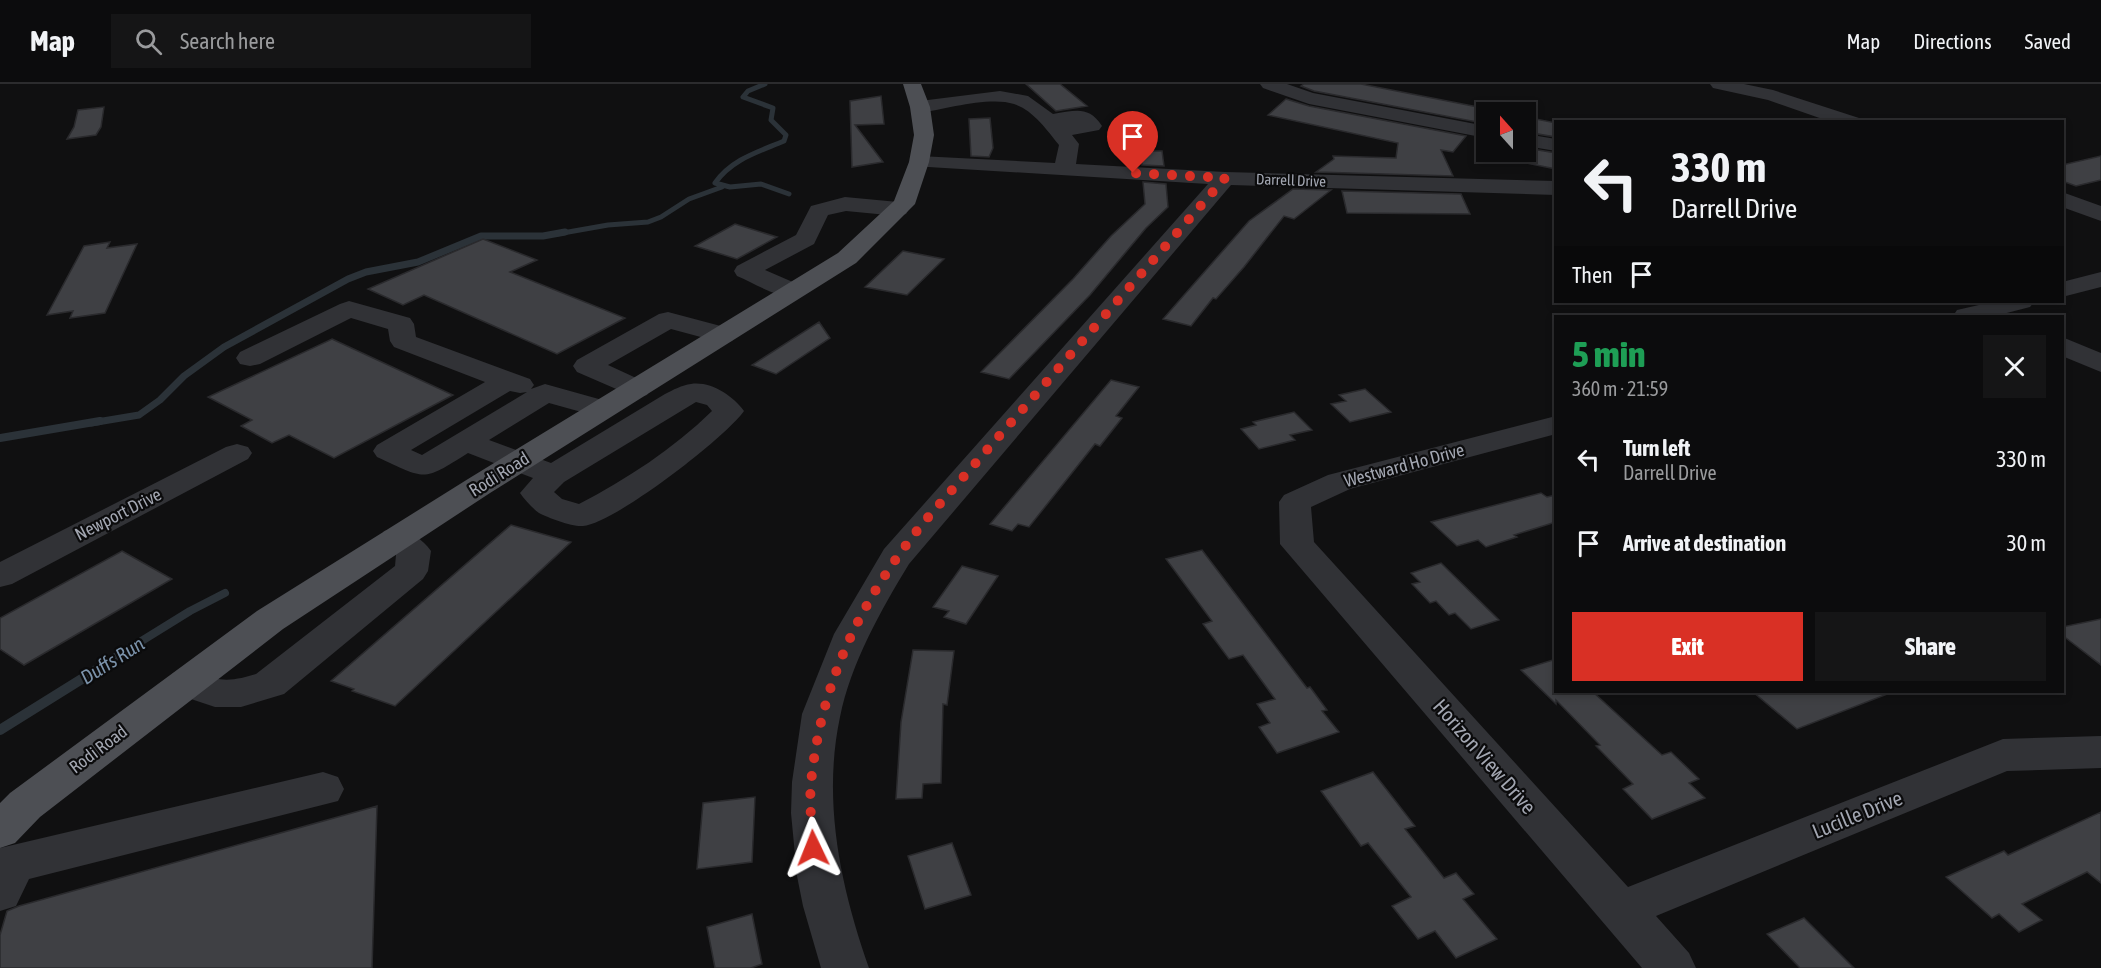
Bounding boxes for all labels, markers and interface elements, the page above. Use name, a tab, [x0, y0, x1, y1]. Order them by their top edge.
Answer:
search box	[111, 14, 531, 68]
text: Map	[30, 25, 75, 57]
icon: search	[132, 25, 165, 58]
text: Search here	[180, 28, 275, 54]
text: Map	[1846, 29, 1880, 53]
text: Directions	[1913, 29, 1992, 53]
text: Saved	[2025, 29, 2071, 53]
north arrow	[1476, 102, 1536, 162]
map controls	[1476, 102, 1536, 162]
pin	[1107, 111, 1158, 173]
icon: arrive	[1116, 120, 1149, 153]
text: 330 m	[1671, 143, 1766, 191]
icon: left	[1572, 144, 1650, 222]
street label: Darrell Drive	[1256, 170, 1327, 190]
text: Darrell Drive	[1671, 193, 1797, 224]
icon: arrive	[1625, 258, 1658, 291]
text: Then	[1572, 262, 1613, 288]
text: 5 min	[1572, 333, 1646, 375]
button: close	[1983, 335, 2046, 398]
text: 360 m · 21:59	[1572, 377, 1668, 400]
text: Turn left	[1623, 435, 1690, 461]
street label: Westward Ho Drive	[1341, 439, 1467, 491]
icon: left	[1572, 443, 1605, 476]
text: 330 m	[1996, 446, 2046, 472]
street label: Rodi Road	[465, 447, 533, 501]
text: Darrell Drive	[1623, 461, 1717, 484]
street label: Newport Drive	[71, 483, 165, 545]
icon: arrive	[1572, 527, 1605, 560]
text: Arrive at destination	[1623, 530, 1786, 556]
text: 30 m	[2006, 530, 2046, 556]
button: Exit	[1572, 612, 1803, 681]
button: Share	[1815, 612, 2046, 681]
water label: Duffs Run	[76, 631, 148, 689]
street label: Horizon View Drive	[1429, 694, 1541, 818]
street label: Rodi Road	[65, 720, 131, 778]
street label: Lucille Drive	[1808, 785, 1906, 843]
position arrow	[781, 816, 845, 880]

